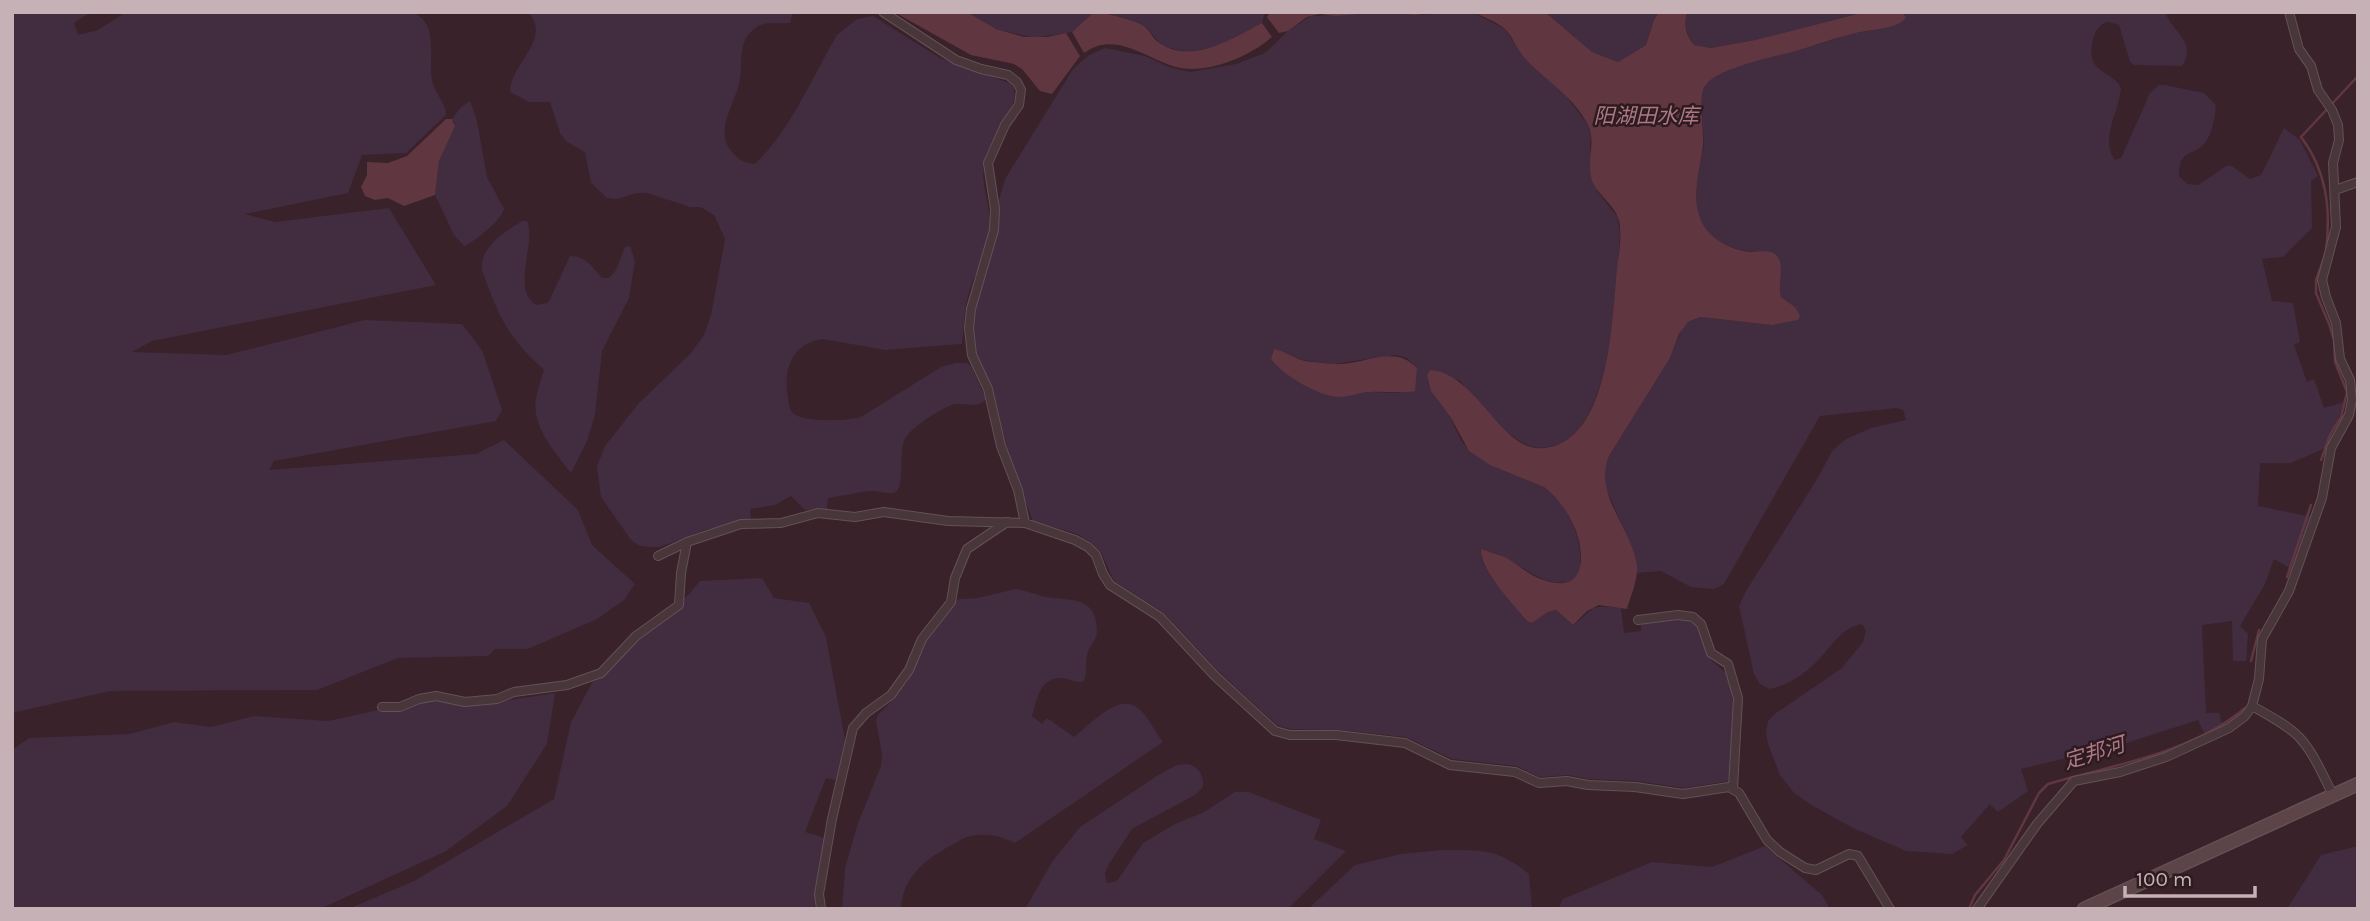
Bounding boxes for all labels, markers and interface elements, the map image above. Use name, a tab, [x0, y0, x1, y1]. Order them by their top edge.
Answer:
water label: 阳湖田水库	[1594, 104, 1701, 128]
water label: 定邦河	[2060, 731, 2131, 774]
scale bar	[2125, 855, 2254, 899]
text: 100 m	[2136, 867, 2193, 891]

